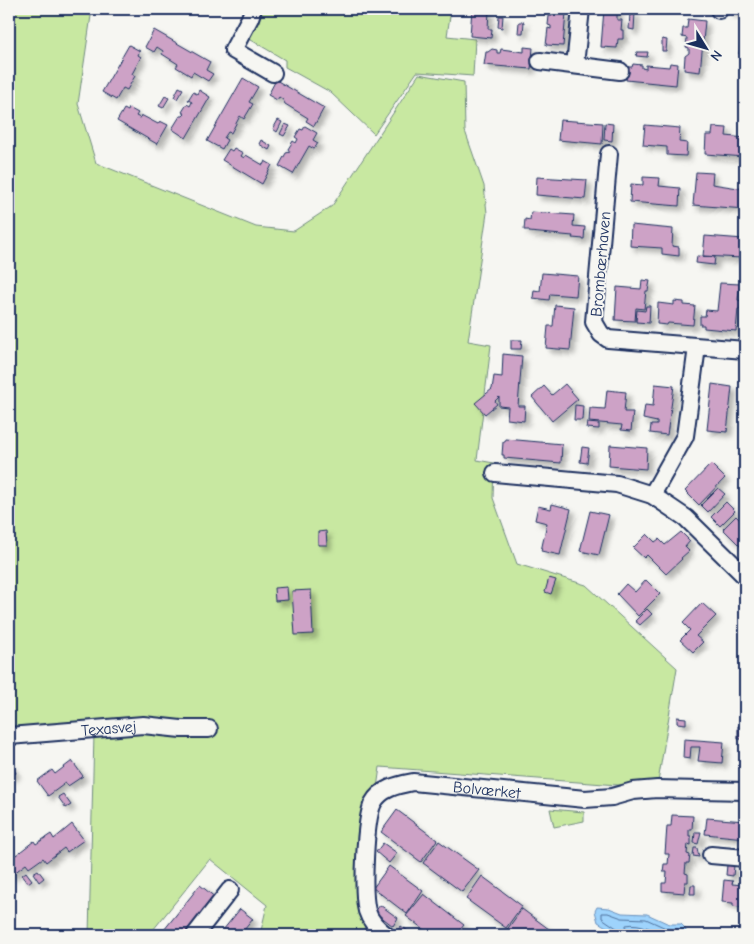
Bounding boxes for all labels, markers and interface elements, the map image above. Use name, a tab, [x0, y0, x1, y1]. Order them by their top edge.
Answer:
north arrow	[682, 22, 732, 72]
text: N	[706, 47, 726, 64]
street label: Brombærhaven	[587, 211, 615, 318]
street label: Texasvej	[80, 718, 137, 740]
street label: Bolværket	[452, 778, 522, 803]

